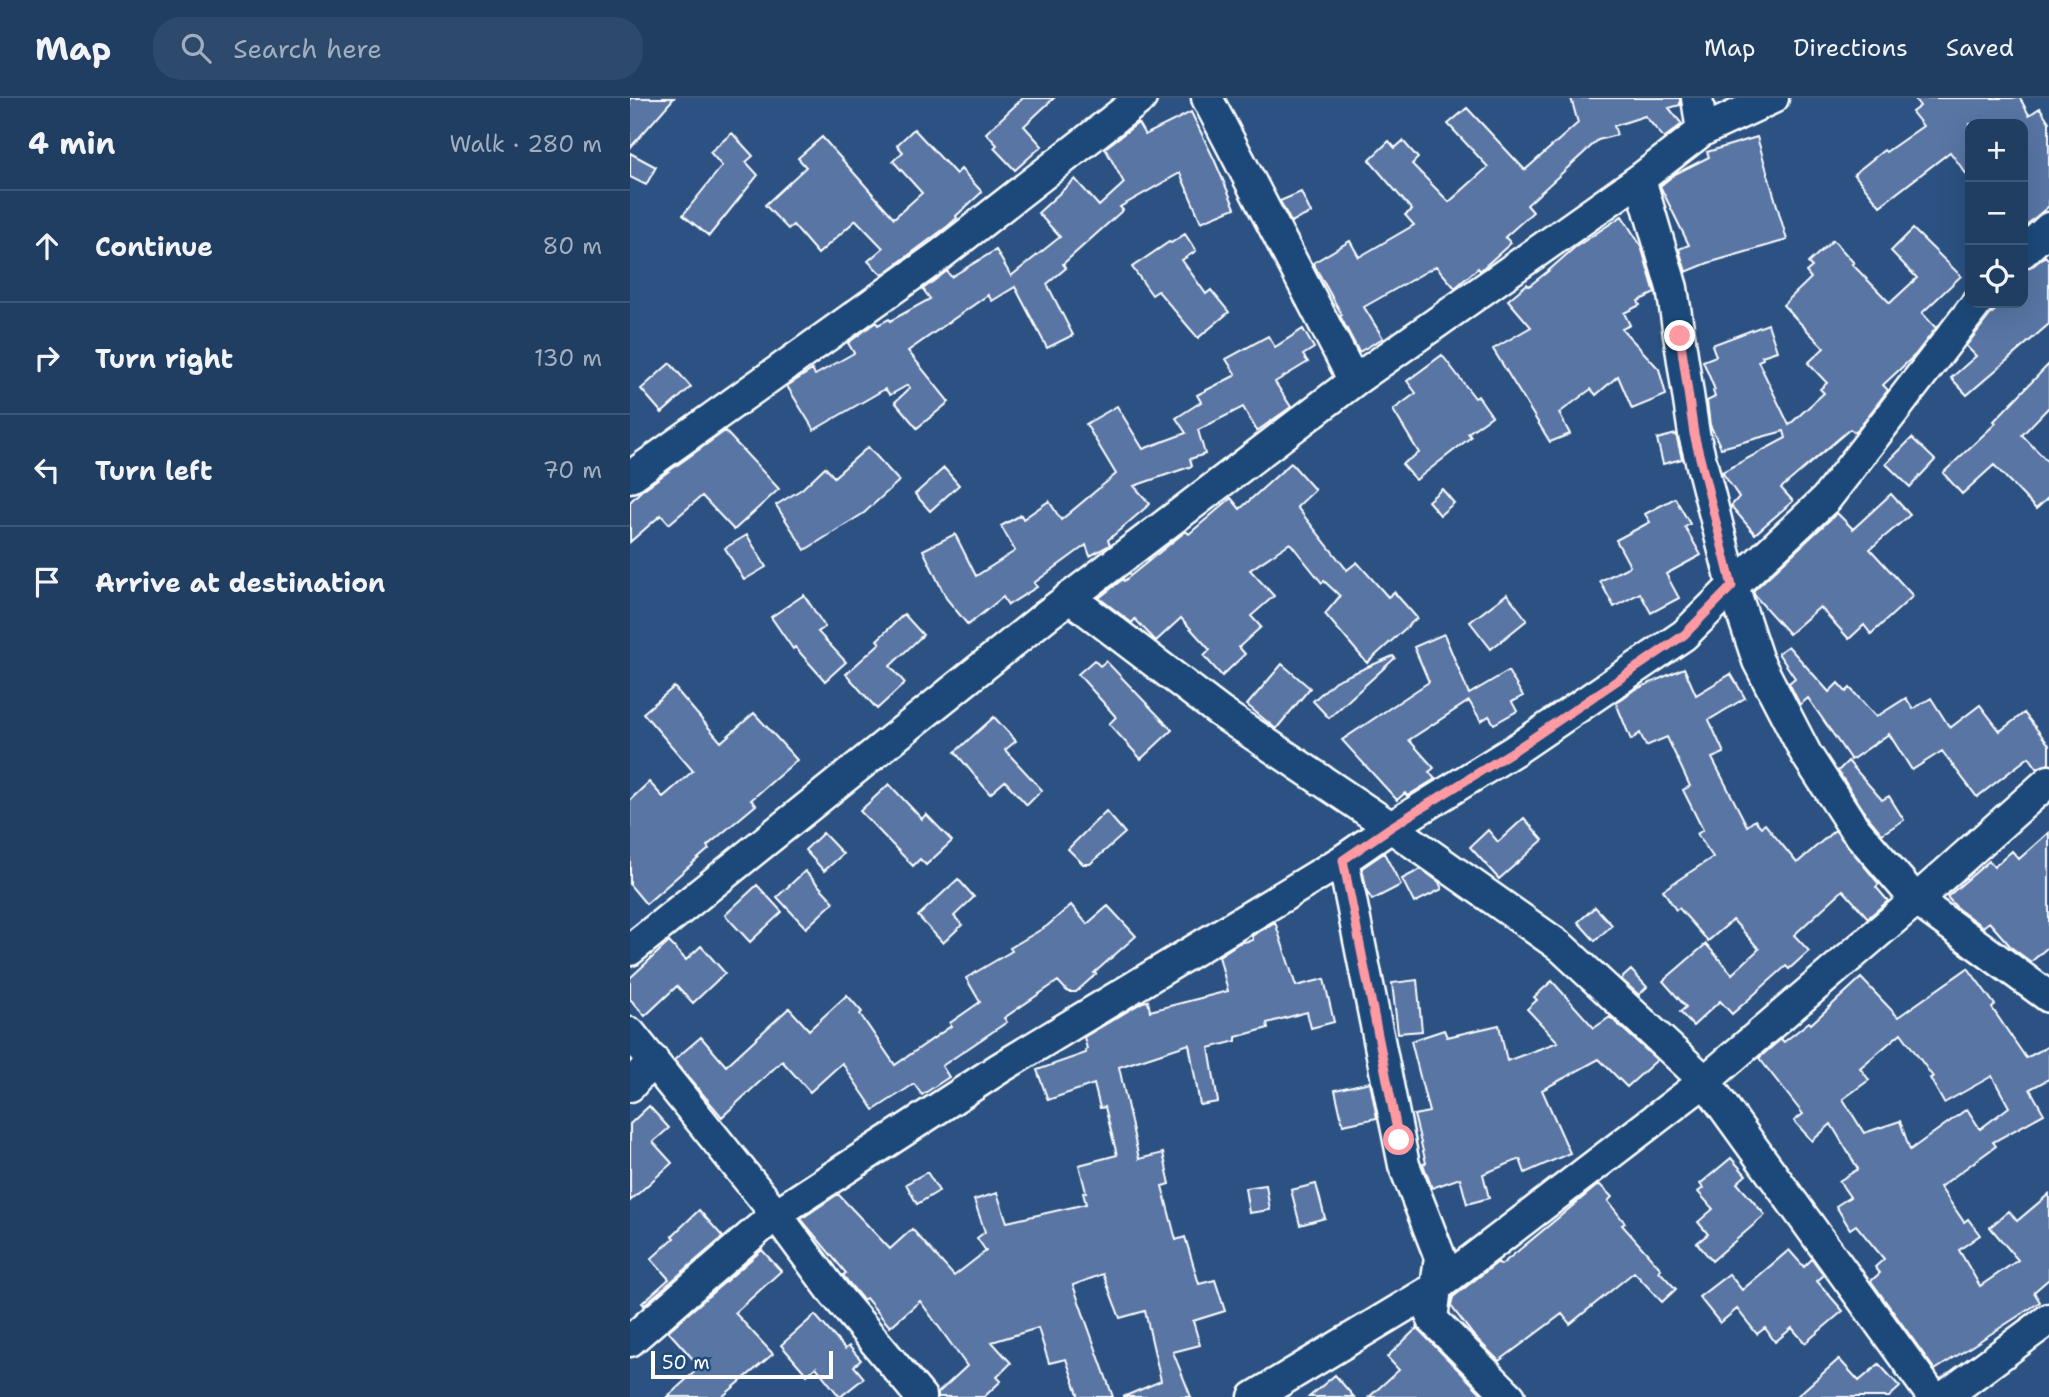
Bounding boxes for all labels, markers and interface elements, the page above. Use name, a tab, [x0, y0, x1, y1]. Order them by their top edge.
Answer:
search box	[153, 17, 643, 80]
text: Map	[35, 26, 111, 71]
icon: search	[177, 29, 215, 67]
text: Search here	[233, 31, 382, 66]
text: Map	[1704, 32, 1755, 64]
text: Directions	[1793, 32, 1908, 64]
text: Saved	[1946, 32, 2014, 64]
map controls	[1965, 119, 2028, 308]
button: +	[1965, 119, 2028, 182]
text: 4 min	[28, 123, 115, 164]
text: Walk · 280 m	[449, 129, 602, 159]
button: −	[1965, 182, 2028, 245]
icon: ahead	[28, 227, 66, 265]
text: Continue	[95, 229, 213, 264]
text: 80 m	[543, 231, 602, 261]
button: locate	[1965, 245, 2028, 308]
route end	[1664, 320, 1695, 351]
icon: right	[28, 339, 66, 377]
text: Turn right	[95, 341, 233, 376]
text: 130 m	[534, 343, 602, 373]
icon: left	[28, 451, 66, 489]
text: Turn left	[95, 453, 212, 488]
text: 70 m	[543, 455, 602, 485]
icon: arrive	[28, 563, 66, 601]
text: Arrive at destination	[95, 565, 385, 600]
route start	[1383, 1124, 1414, 1155]
scale bar	[651, 1348, 833, 1380]
text: 50 m	[662, 1350, 710, 1375]

